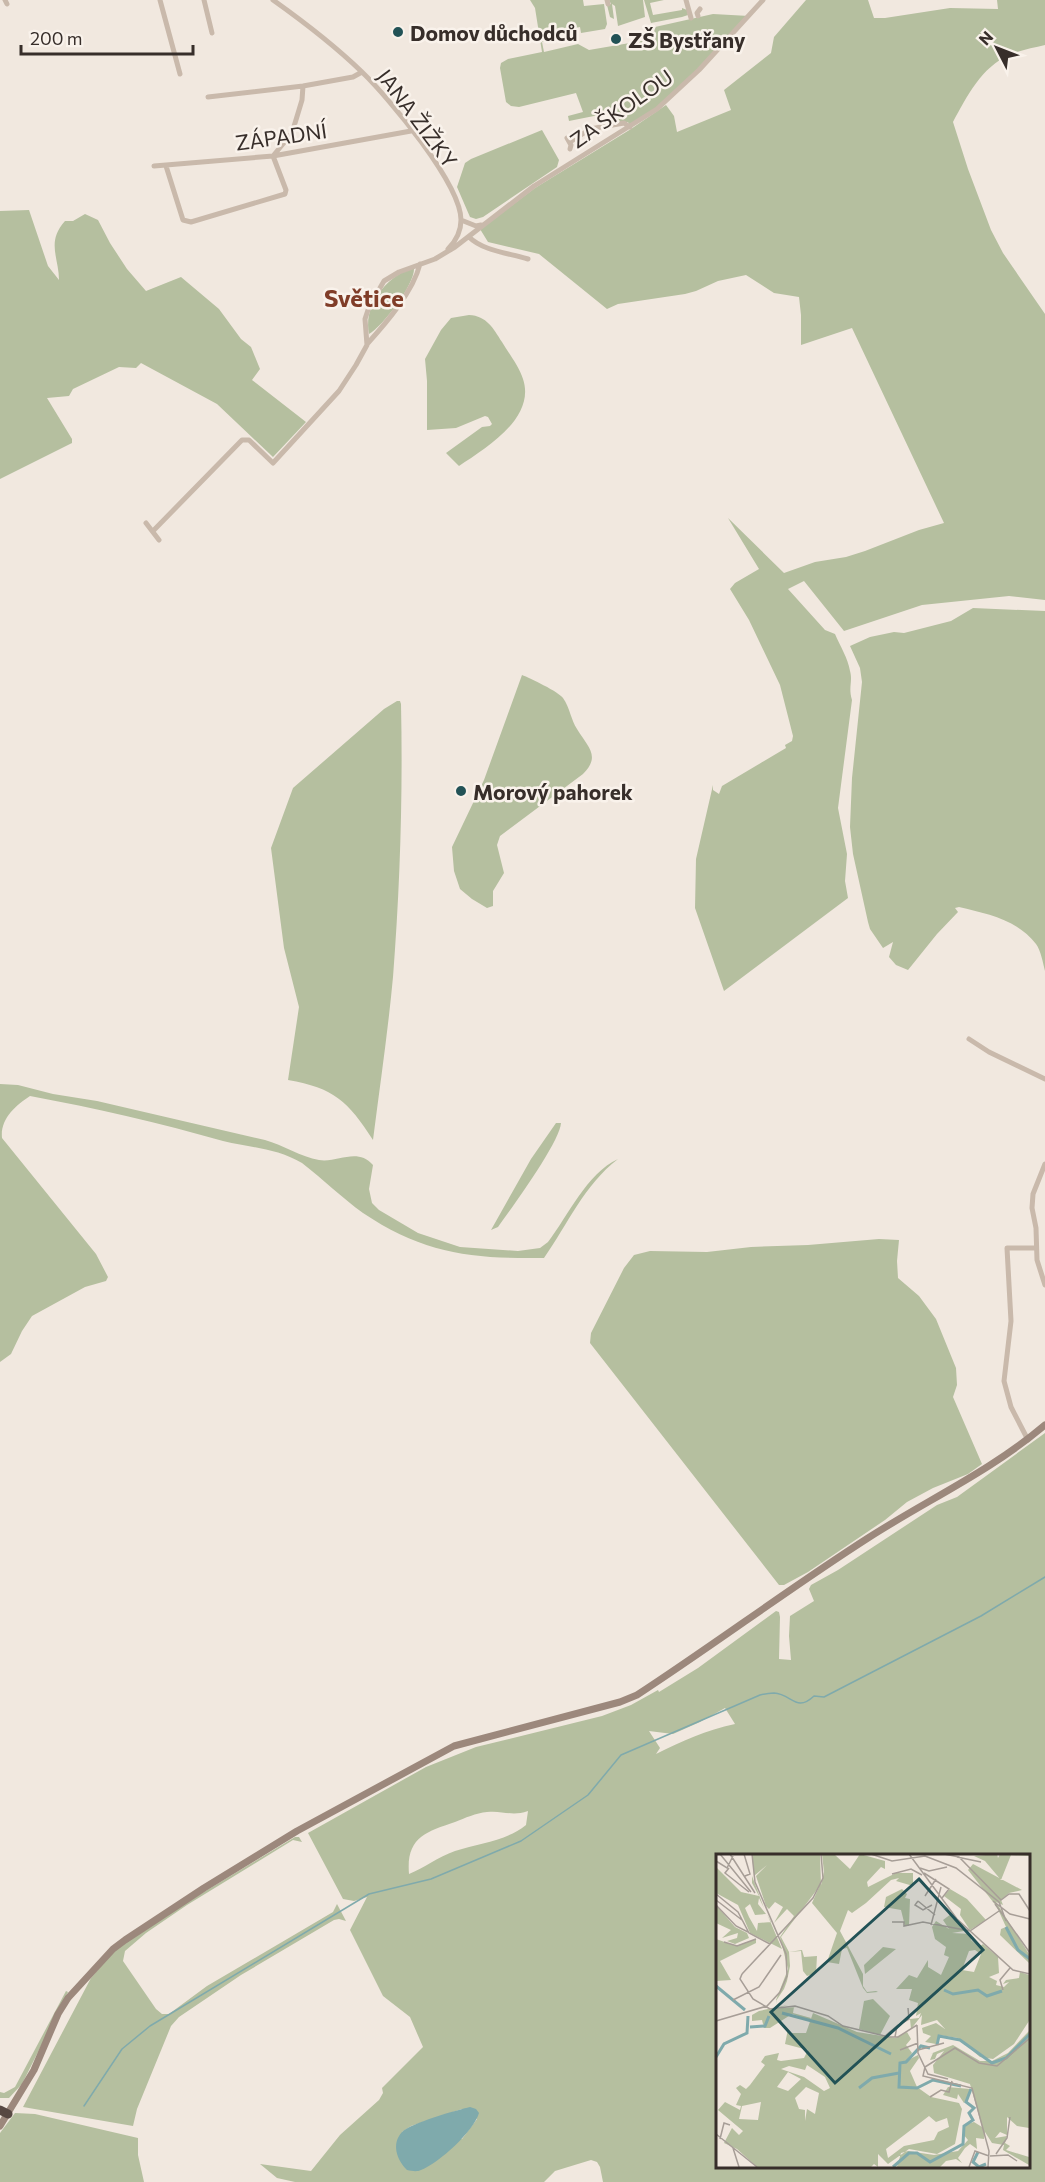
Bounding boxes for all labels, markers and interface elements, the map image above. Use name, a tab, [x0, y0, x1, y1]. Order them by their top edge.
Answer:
scale bar	[21, 18, 194, 56]
north arrow	[967, 18, 1027, 78]
place label: Domov důchodců	[410, 20, 577, 45]
marker: Domov důchodců	[391, 25, 405, 39]
text: 200 m	[30, 27, 83, 49]
place label: ZŠ Bystřany	[628, 27, 746, 52]
text: N	[974, 27, 997, 48]
marker: ZŠ Bystřany	[609, 32, 623, 46]
street label: ZA ŠKOLOU	[565, 63, 677, 153]
street label: JANA ŽIŽKY	[373, 64, 463, 172]
street label: ZÁPADNÍ	[234, 117, 330, 155]
district label: Světice	[324, 283, 404, 312]
place label: Morový pahorek	[473, 779, 633, 804]
marker: Morový pahorek	[454, 784, 468, 798]
inset map	[716, 1854, 1030, 2167]

